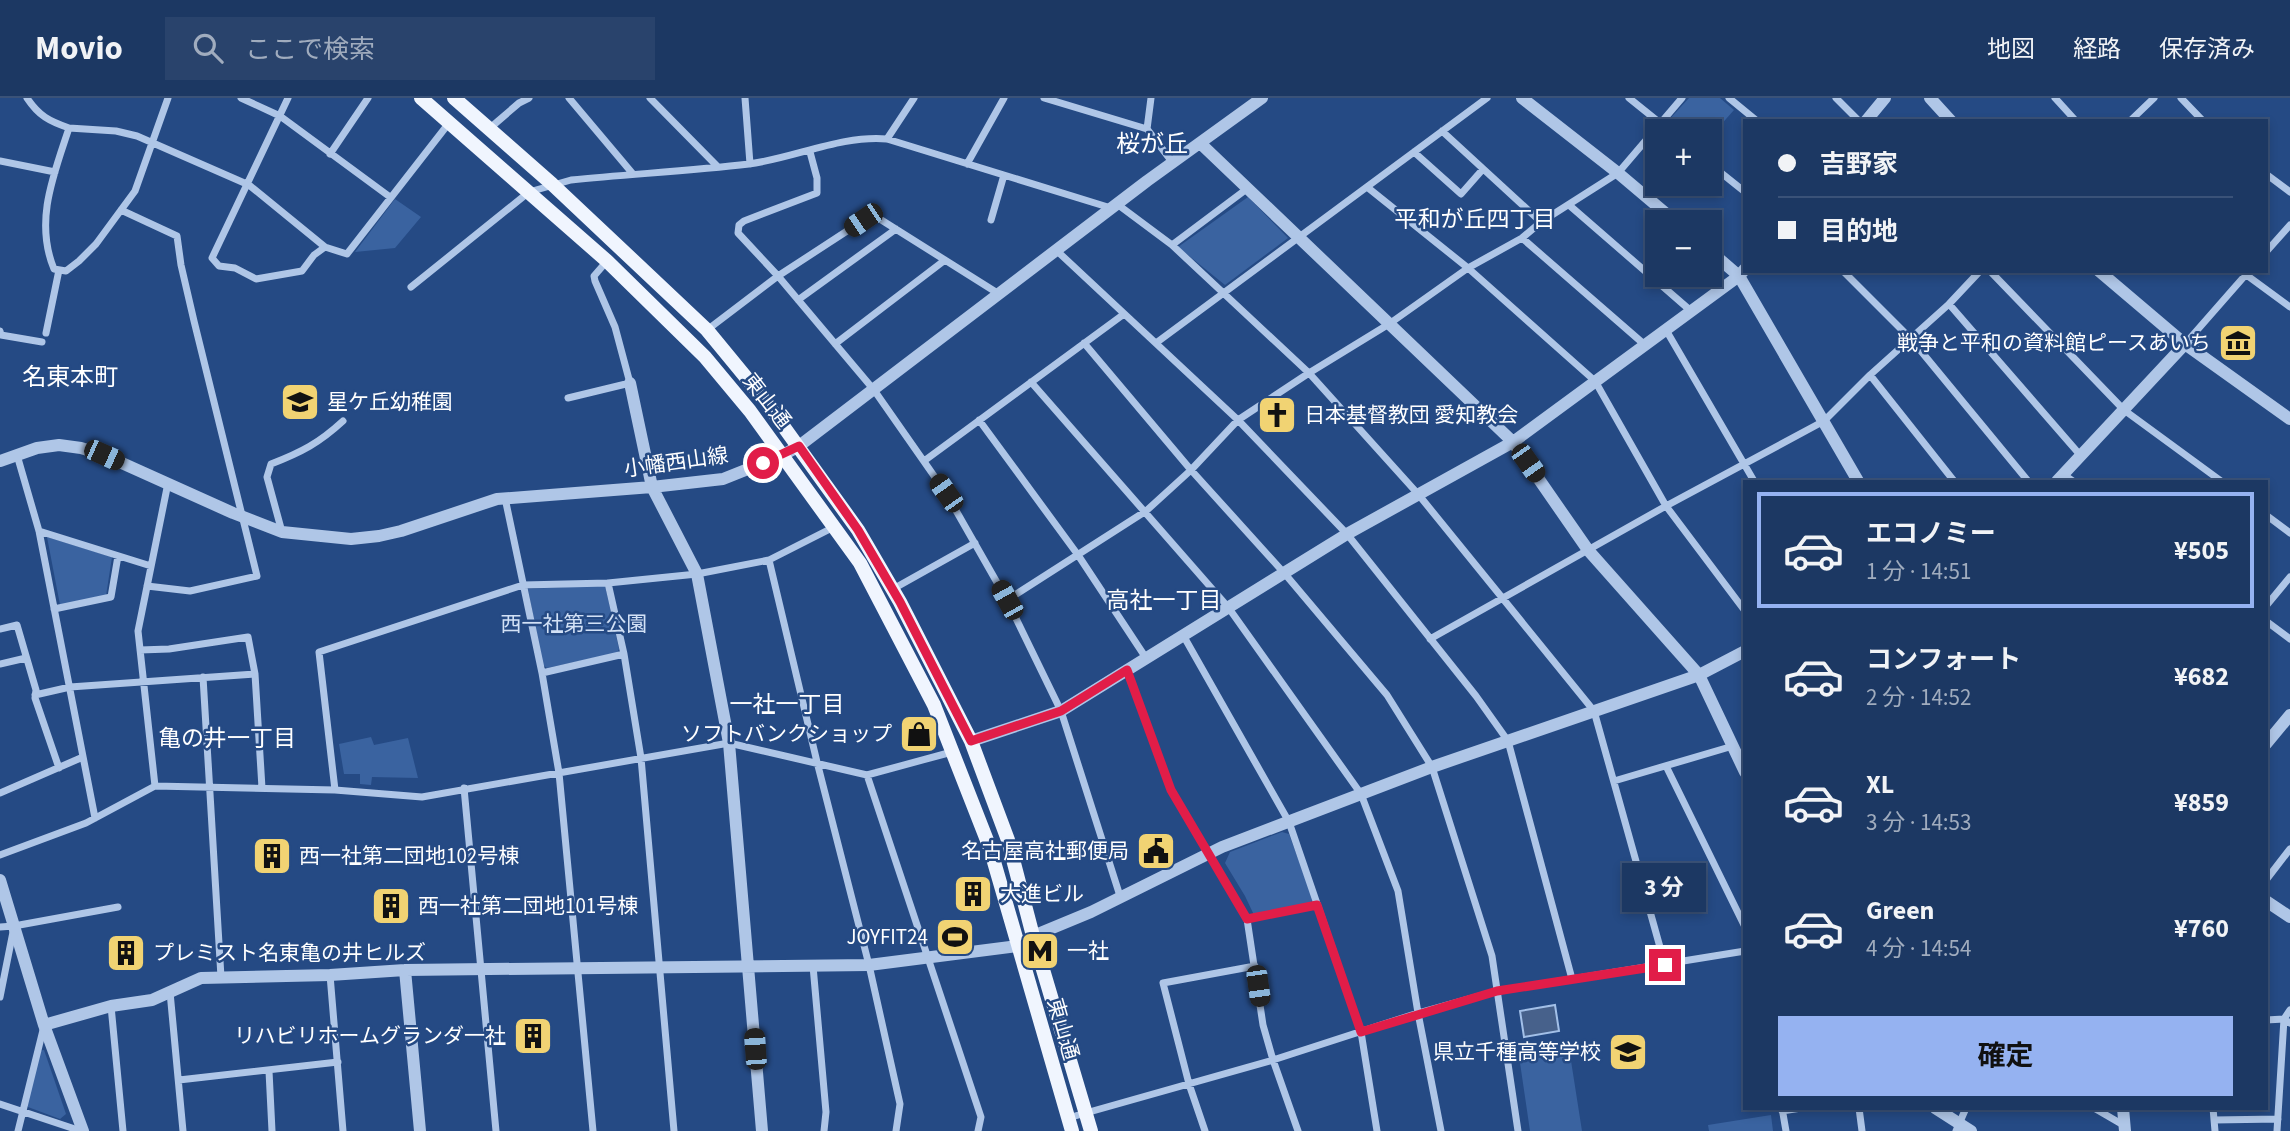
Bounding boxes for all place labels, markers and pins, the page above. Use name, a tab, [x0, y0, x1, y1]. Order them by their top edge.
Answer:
museum icon: 戦争と平和の資料館ピースあいち	[2217, 322, 2259, 364]
place label: 戦争と平和の資料館ピースあいち	[1897, 328, 2211, 358]
school or university icon: 星ケ丘幼稚園	[279, 381, 321, 423]
place label: 星ケ丘幼稚園	[327, 387, 453, 417]
church icon: 日本基督教団 愛知教会	[1256, 394, 1298, 436]
place label: 日本基督教団 愛知教会	[1304, 400, 1518, 430]
shop icon: ソフトバンクショップ	[898, 713, 940, 755]
place label: ソフトバンクショップ	[681, 719, 892, 749]
public building icon: 名古屋高社郵便局	[1135, 830, 1177, 872]
building icon: 西一社第二団地102号棟	[251, 835, 293, 877]
place label: 名古屋高社郵便局	[961, 836, 1129, 866]
place label: 西一社第二団地102号棟	[299, 841, 519, 871]
building icon: 大進ビル	[952, 873, 994, 915]
place label: 大進ビル	[1000, 879, 1084, 909]
building icon: 西一社第二団地101号棟	[370, 885, 412, 927]
place label: 西一社第二団地101号棟	[418, 891, 638, 921]
sports icon: JOYFIT24	[934, 916, 976, 958]
place label: JOYFIT24	[846, 922, 928, 952]
metro station icon: 一社	[1019, 930, 1061, 972]
building icon: プレミスト名東亀の井ヒルズ	[105, 932, 147, 974]
place label: 一社	[1067, 936, 1109, 966]
place label: プレミスト名東亀の井ヒルズ	[153, 938, 426, 968]
building icon: リハビリホームグランダ一社	[512, 1015, 554, 1057]
place label: リハビリホームグランダ一社	[234, 1021, 506, 1051]
school or university icon: 県立千種高等学校	[1607, 1031, 1649, 1073]
place label: 県立千種高等学校	[1433, 1037, 1601, 1067]

